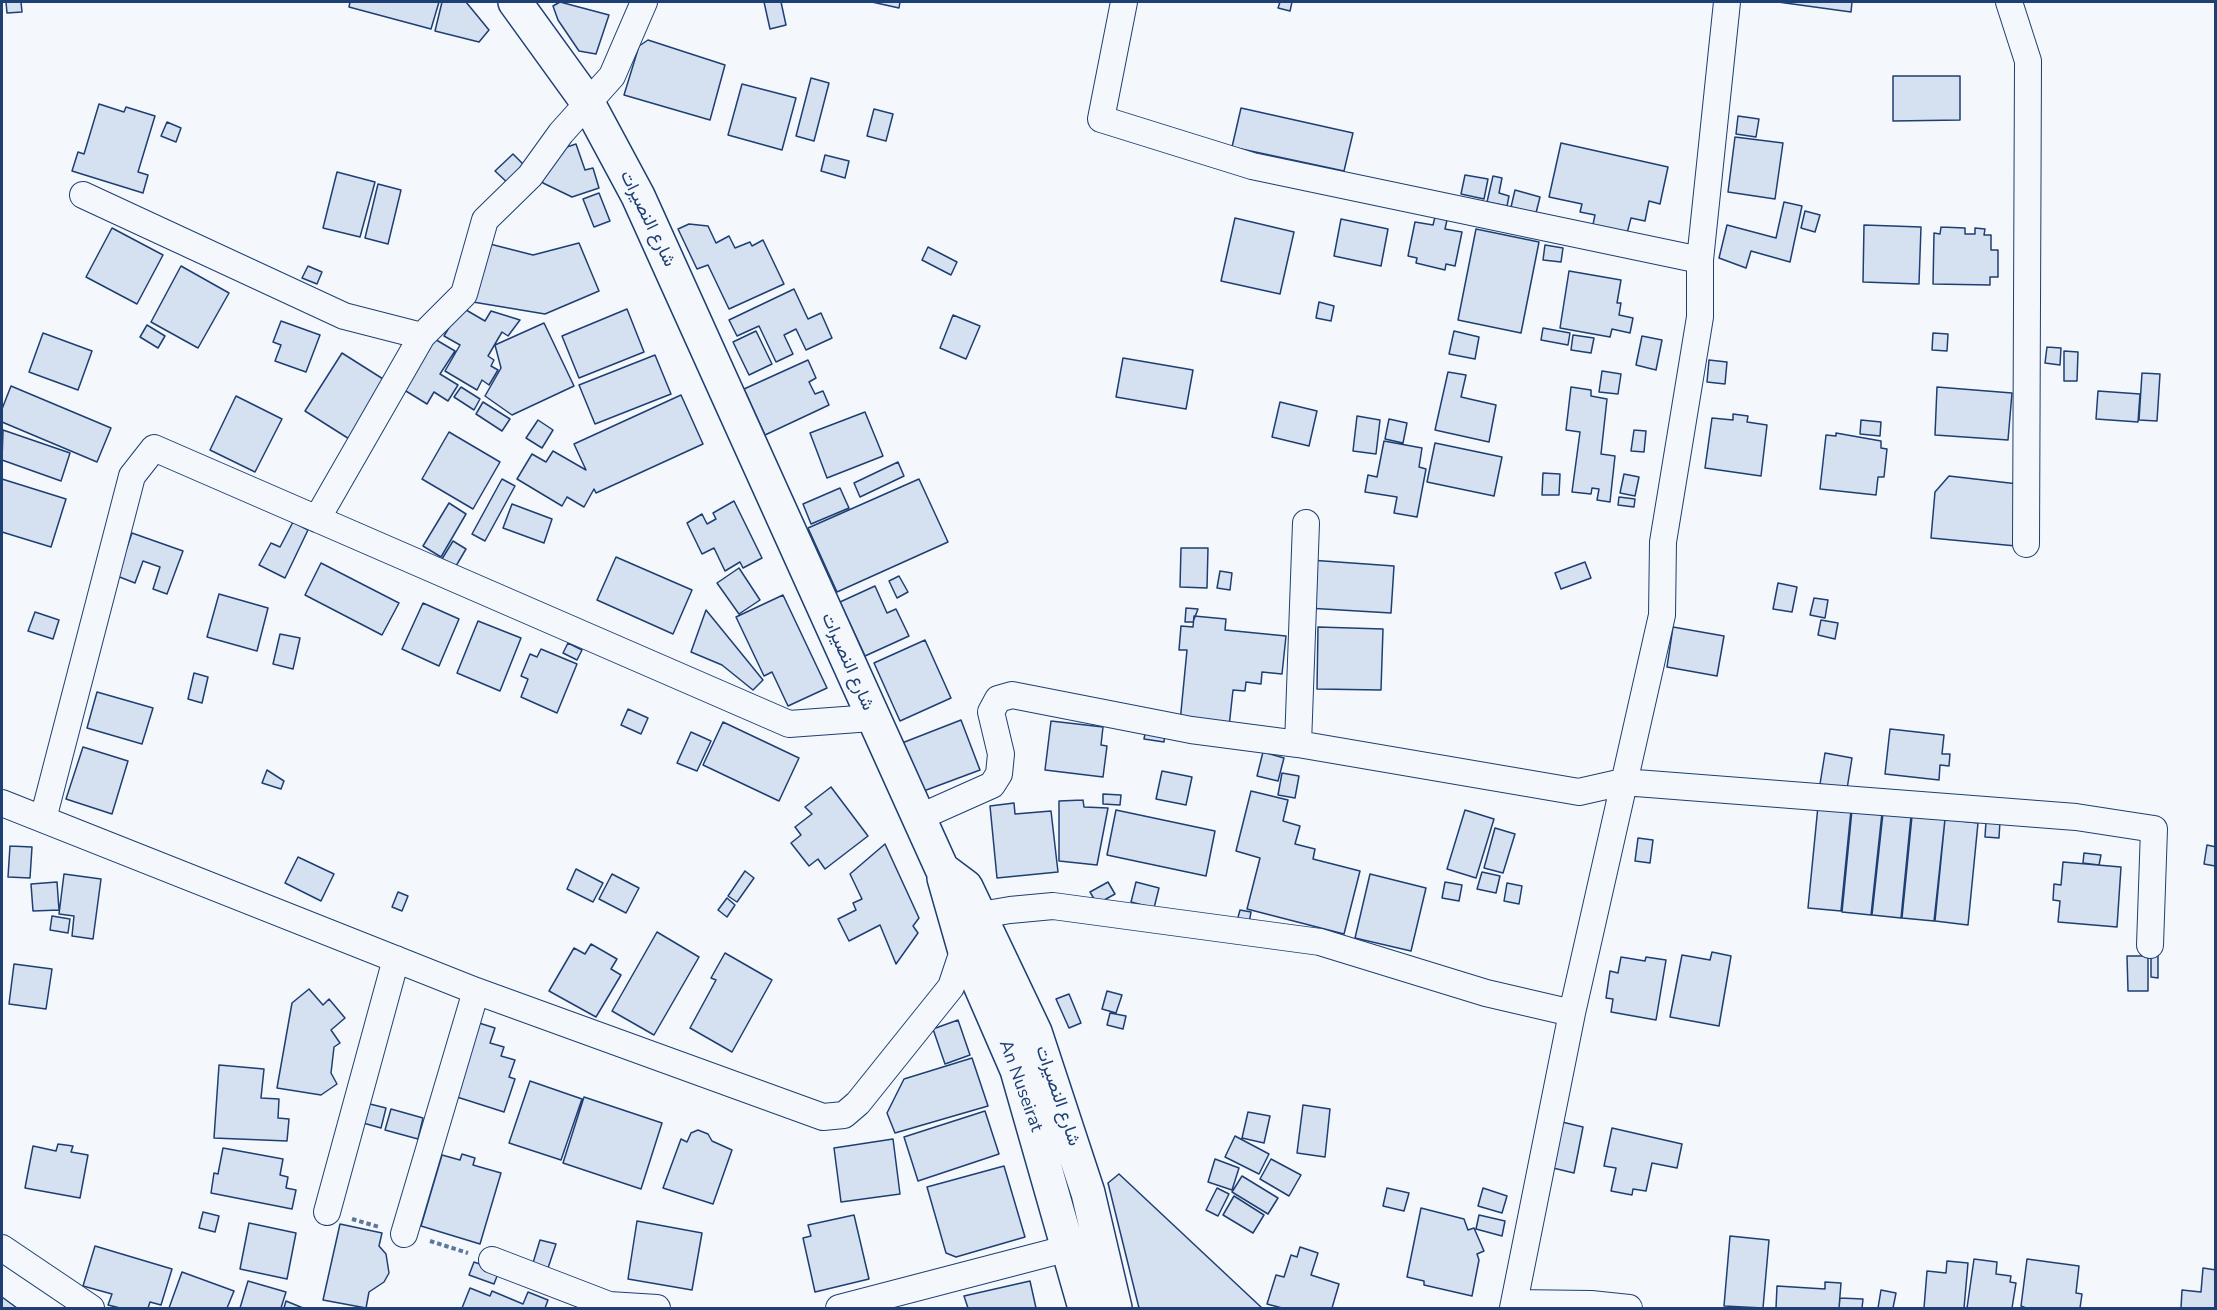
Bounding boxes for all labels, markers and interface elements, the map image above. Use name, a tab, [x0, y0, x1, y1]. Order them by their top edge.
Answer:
street label: شارع النصيرات	[614, 167, 680, 271]
street label: شارع النصيرات	[816, 610, 878, 714]
street label: An Nuseirat	[993, 1037, 1047, 1135]
street label: شارع النصيرات	[1030, 1043, 1084, 1149]

